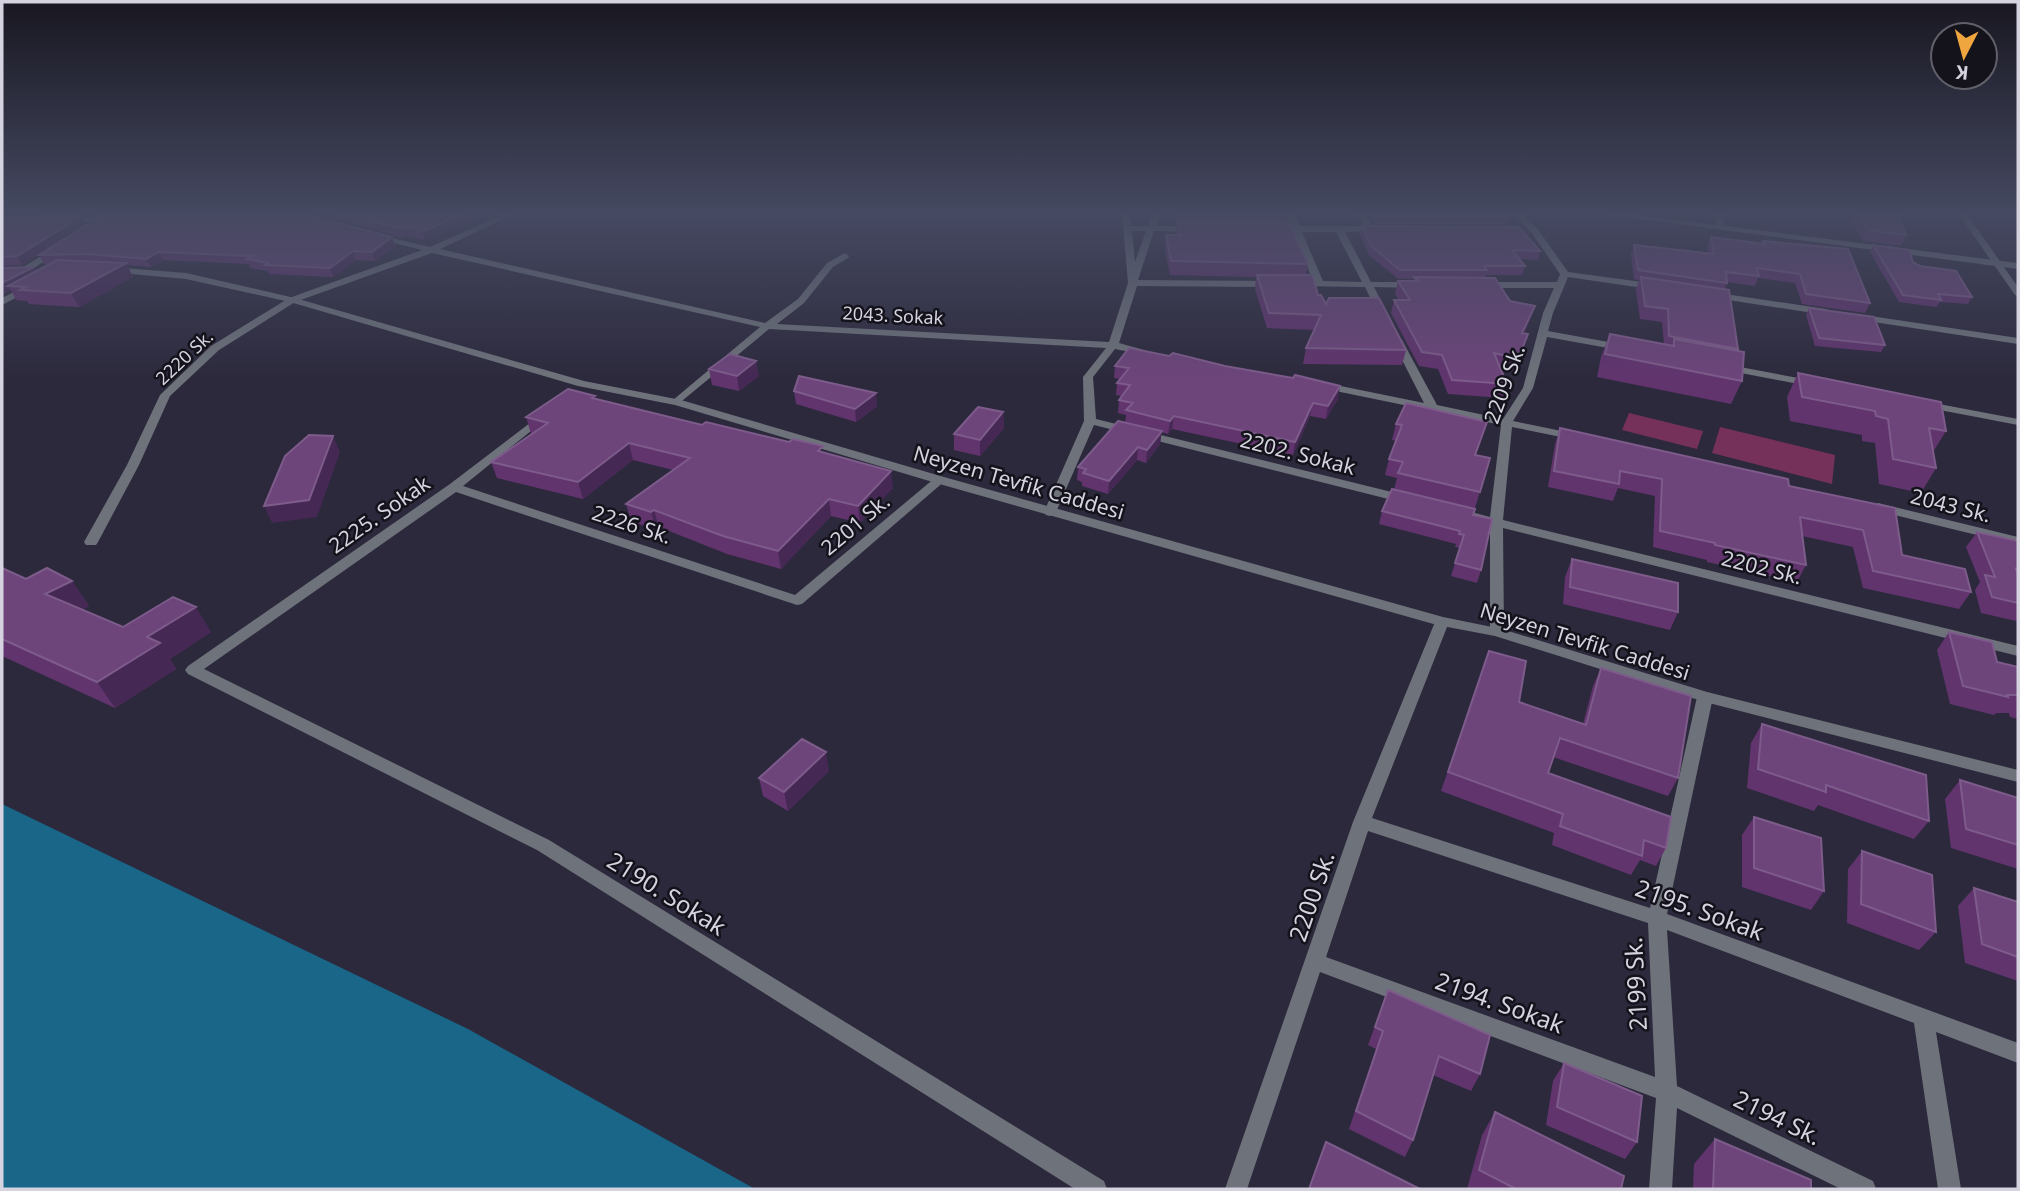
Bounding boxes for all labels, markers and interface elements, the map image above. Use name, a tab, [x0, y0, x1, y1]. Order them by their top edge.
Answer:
north arrow	[1929, 21, 1999, 91]
text: K	[1954, 59, 1970, 86]
street label: 2043. Sokak	[842, 300, 944, 330]
street label: 2220 Sk.	[150, 324, 218, 390]
street label: 2209 Sk.	[1477, 341, 1531, 427]
street label: 2202. Sokak	[1238, 425, 1359, 481]
street label: Neyzen Tevfik Caddesi	[910, 438, 1128, 526]
street label: 2225. Sokak	[323, 468, 436, 559]
street label: 2043 Sk.	[1908, 482, 1994, 528]
street label: 2201 Sk.	[815, 487, 895, 561]
street label: 2226 Sk.	[589, 498, 675, 550]
street label: 2202 Sk.	[1719, 544, 1805, 590]
street label: Neyzen Tevfik Caddesi	[1477, 596, 1693, 686]
street label: 2190. Sokak	[601, 843, 733, 943]
street label: 2200 Sk.	[1280, 846, 1342, 946]
street label: 2195. Sokak	[1631, 871, 1769, 948]
street label: 2199 Sk.	[1616, 936, 1654, 1032]
street label: 2194. Sokak	[1431, 964, 1569, 1041]
street label: 2194 Sk.	[1729, 1082, 1827, 1152]

